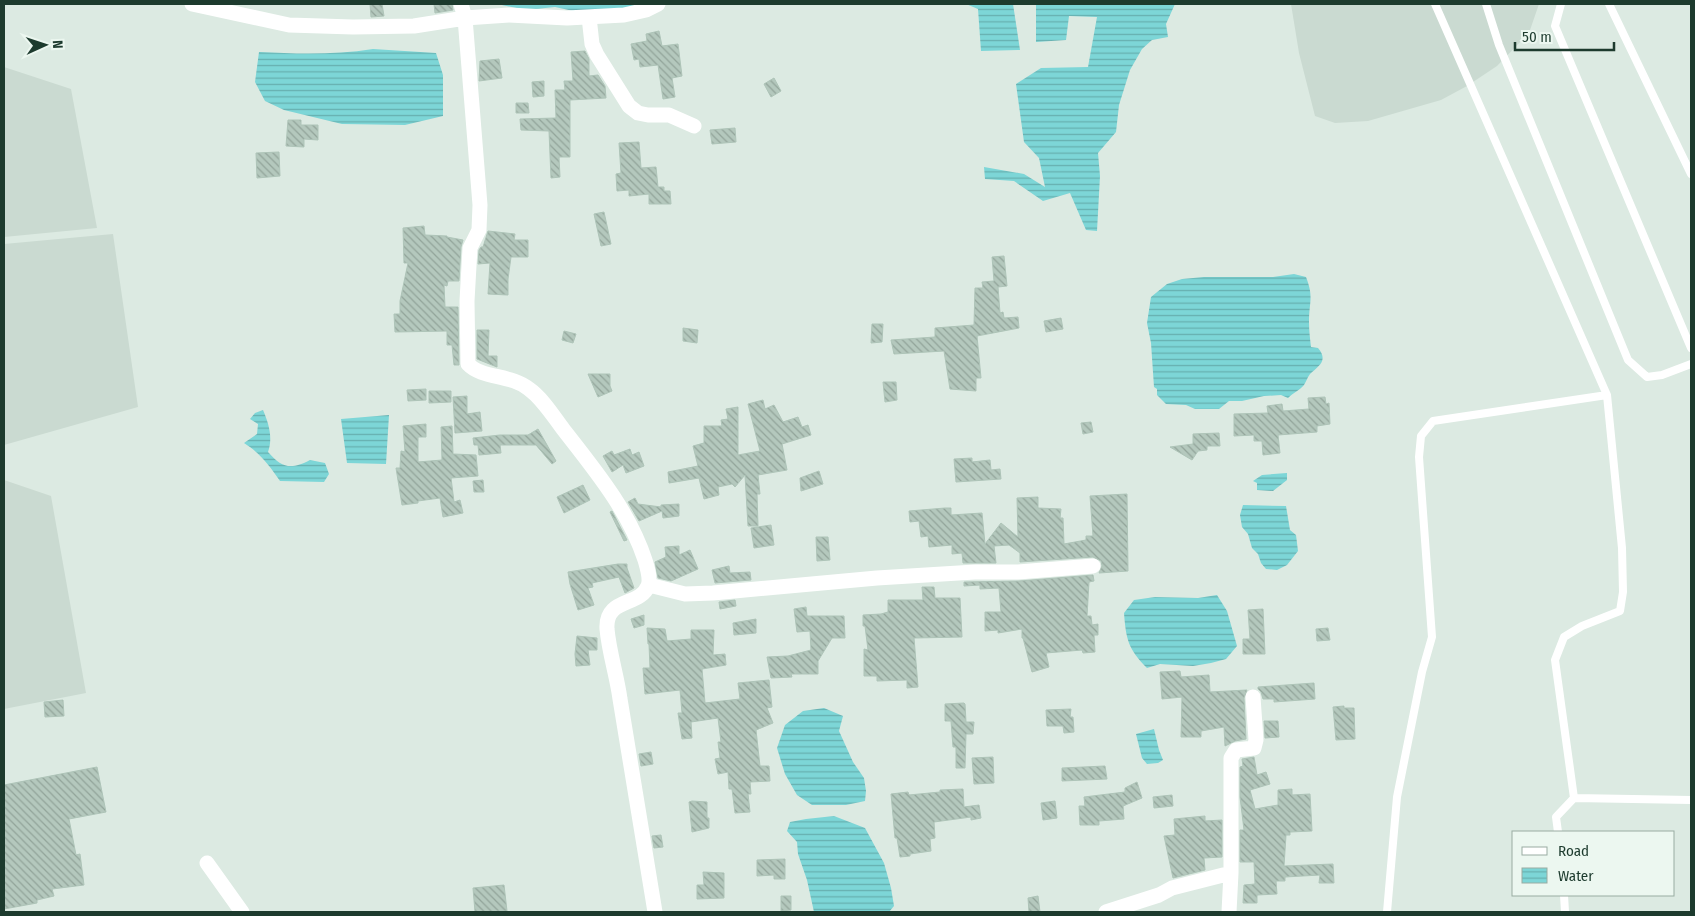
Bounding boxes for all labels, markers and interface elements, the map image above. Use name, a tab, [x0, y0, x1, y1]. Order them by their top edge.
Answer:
north arrow	[20, 20, 70, 70]
scale bar	[1515, 20, 1614, 52]
text: 50 m	[1522, 28, 1552, 46]
text: N	[49, 40, 66, 49]
legend	[1512, 831, 1675, 896]
text: Road	[1558, 842, 1589, 860]
text: Water	[1558, 867, 1594, 885]

